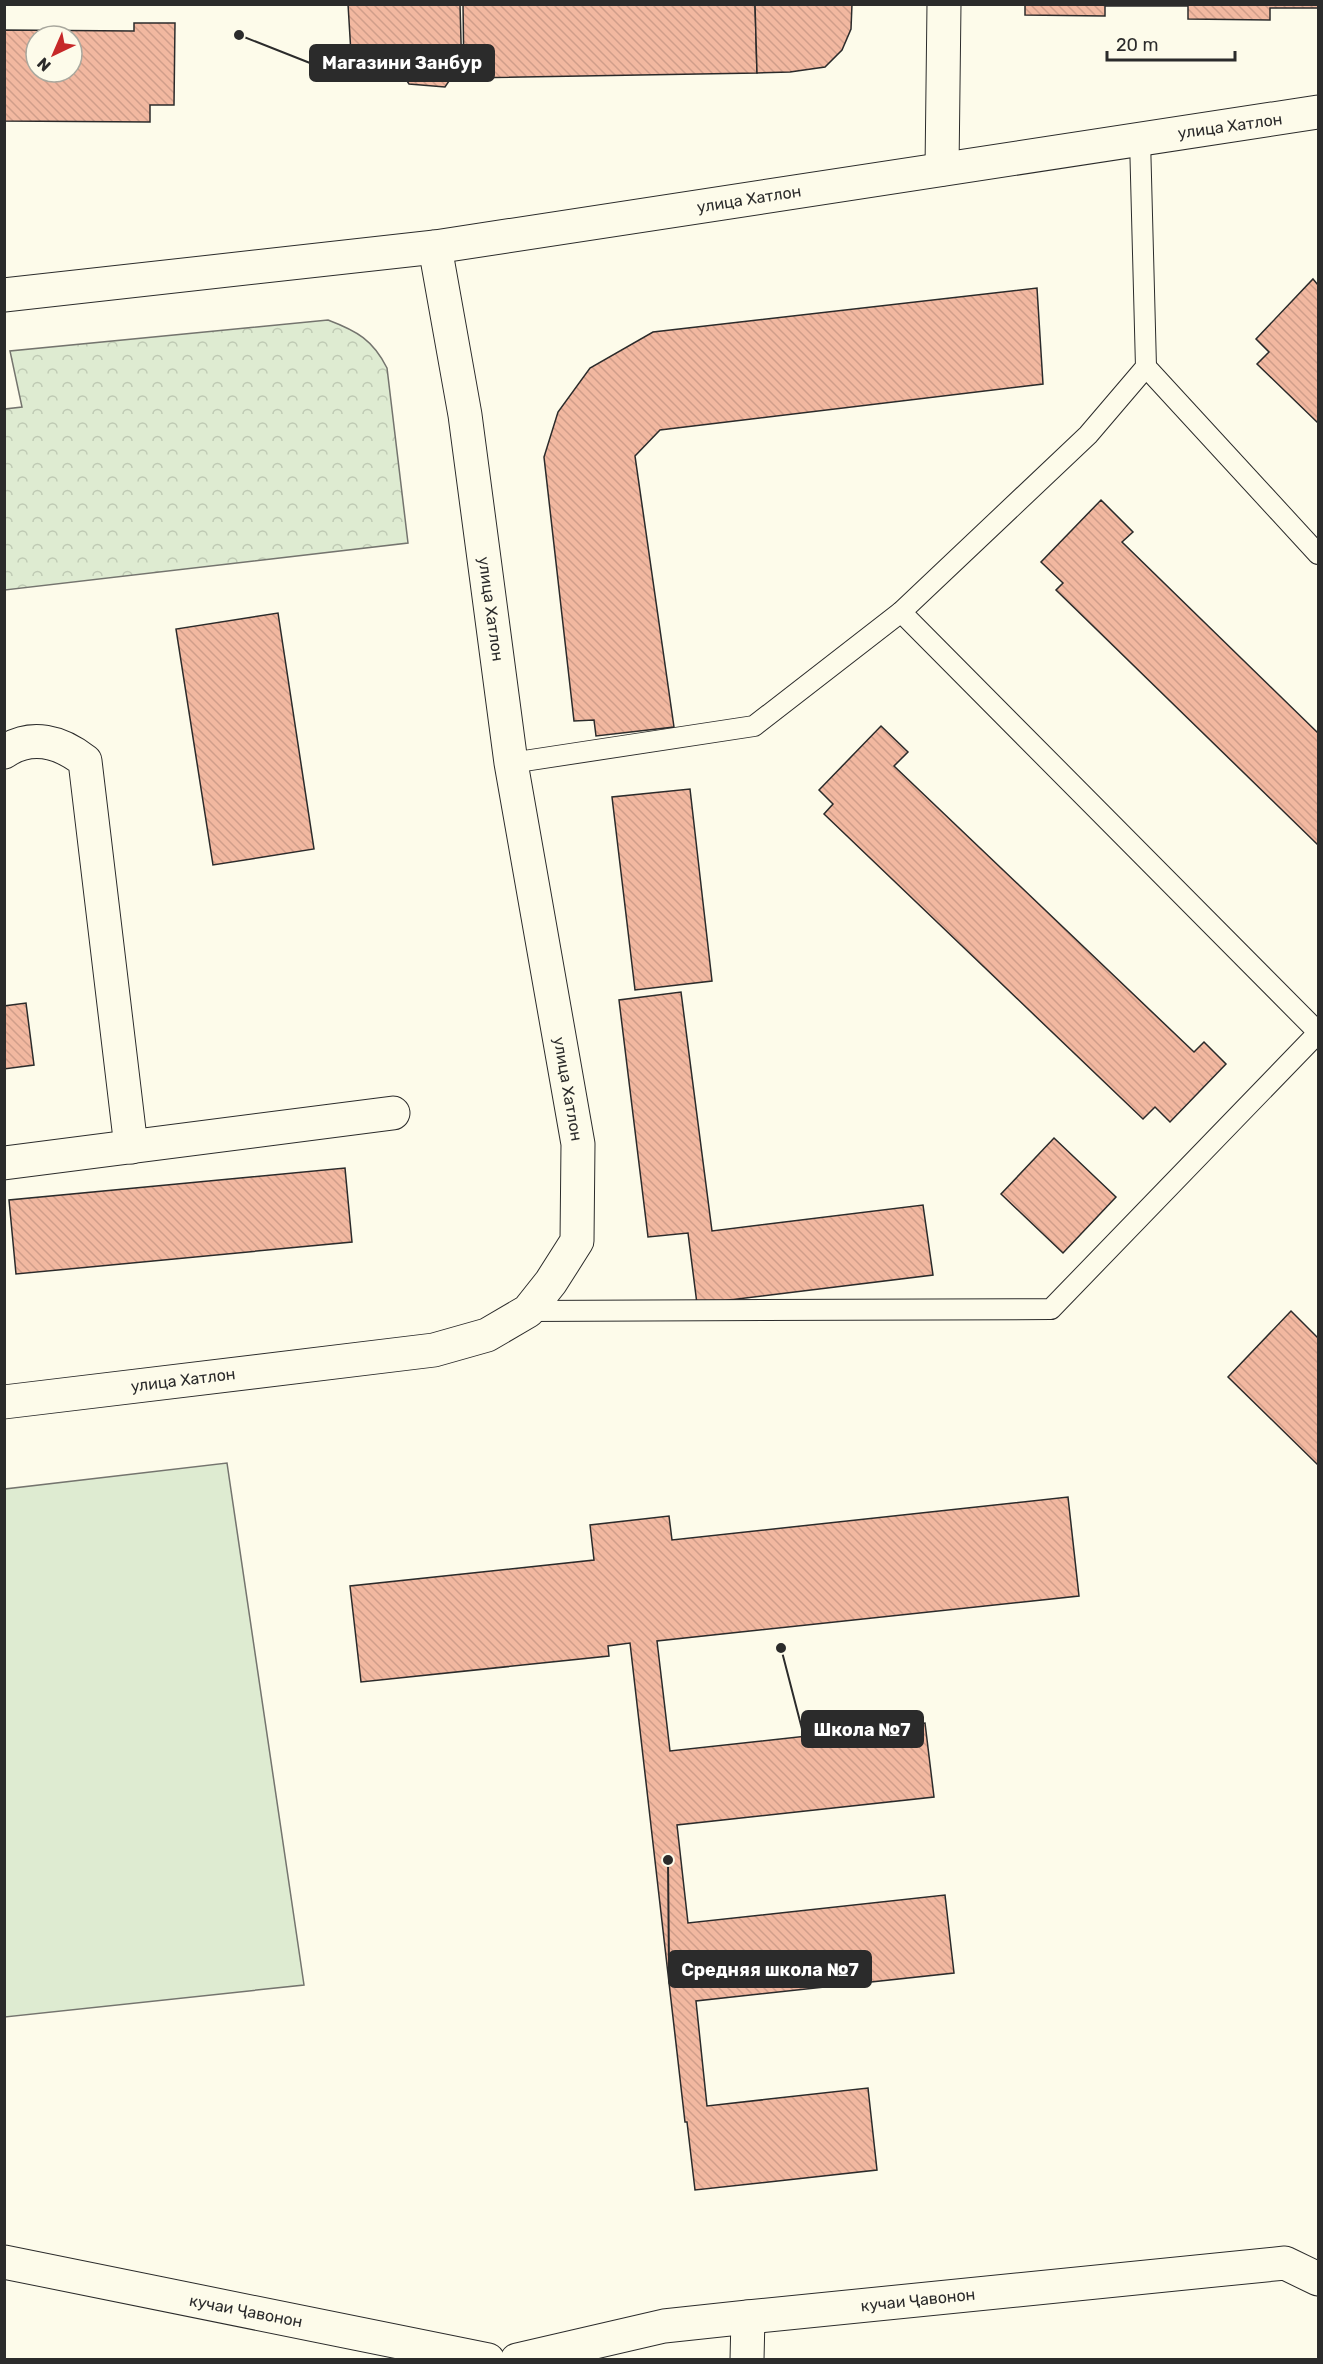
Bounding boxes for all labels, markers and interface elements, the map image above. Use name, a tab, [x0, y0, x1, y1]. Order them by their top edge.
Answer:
north arrow	[24, 24, 84, 84]
scale bar	[1107, 24, 1234, 62]
text: 20 m	[1116, 34, 1158, 56]
callout: Магазини Занбур	[310, 45, 494, 81]
text: Магазини Занбур	[322, 52, 482, 74]
text: N	[33, 54, 55, 75]
street label: улица Хатлон	[1177, 109, 1283, 143]
street label: улица Хатлон	[696, 181, 802, 217]
street label: улица Хатлон	[474, 556, 508, 662]
street label: улица Хатлон	[550, 1035, 586, 1143]
street label: улица Хатлон	[130, 1364, 236, 1396]
callout: Школа №7	[802, 1711, 923, 1747]
text: Школа №7	[813, 1719, 911, 1741]
callout: Средняя школа №7	[669, 1951, 871, 1987]
text: Средняя школа №7	[681, 1959, 859, 1981]
street label: кучаи Ҷавонон	[860, 2285, 976, 2315]
street label: кучаи Ҷавонон	[188, 2291, 304, 2331]

